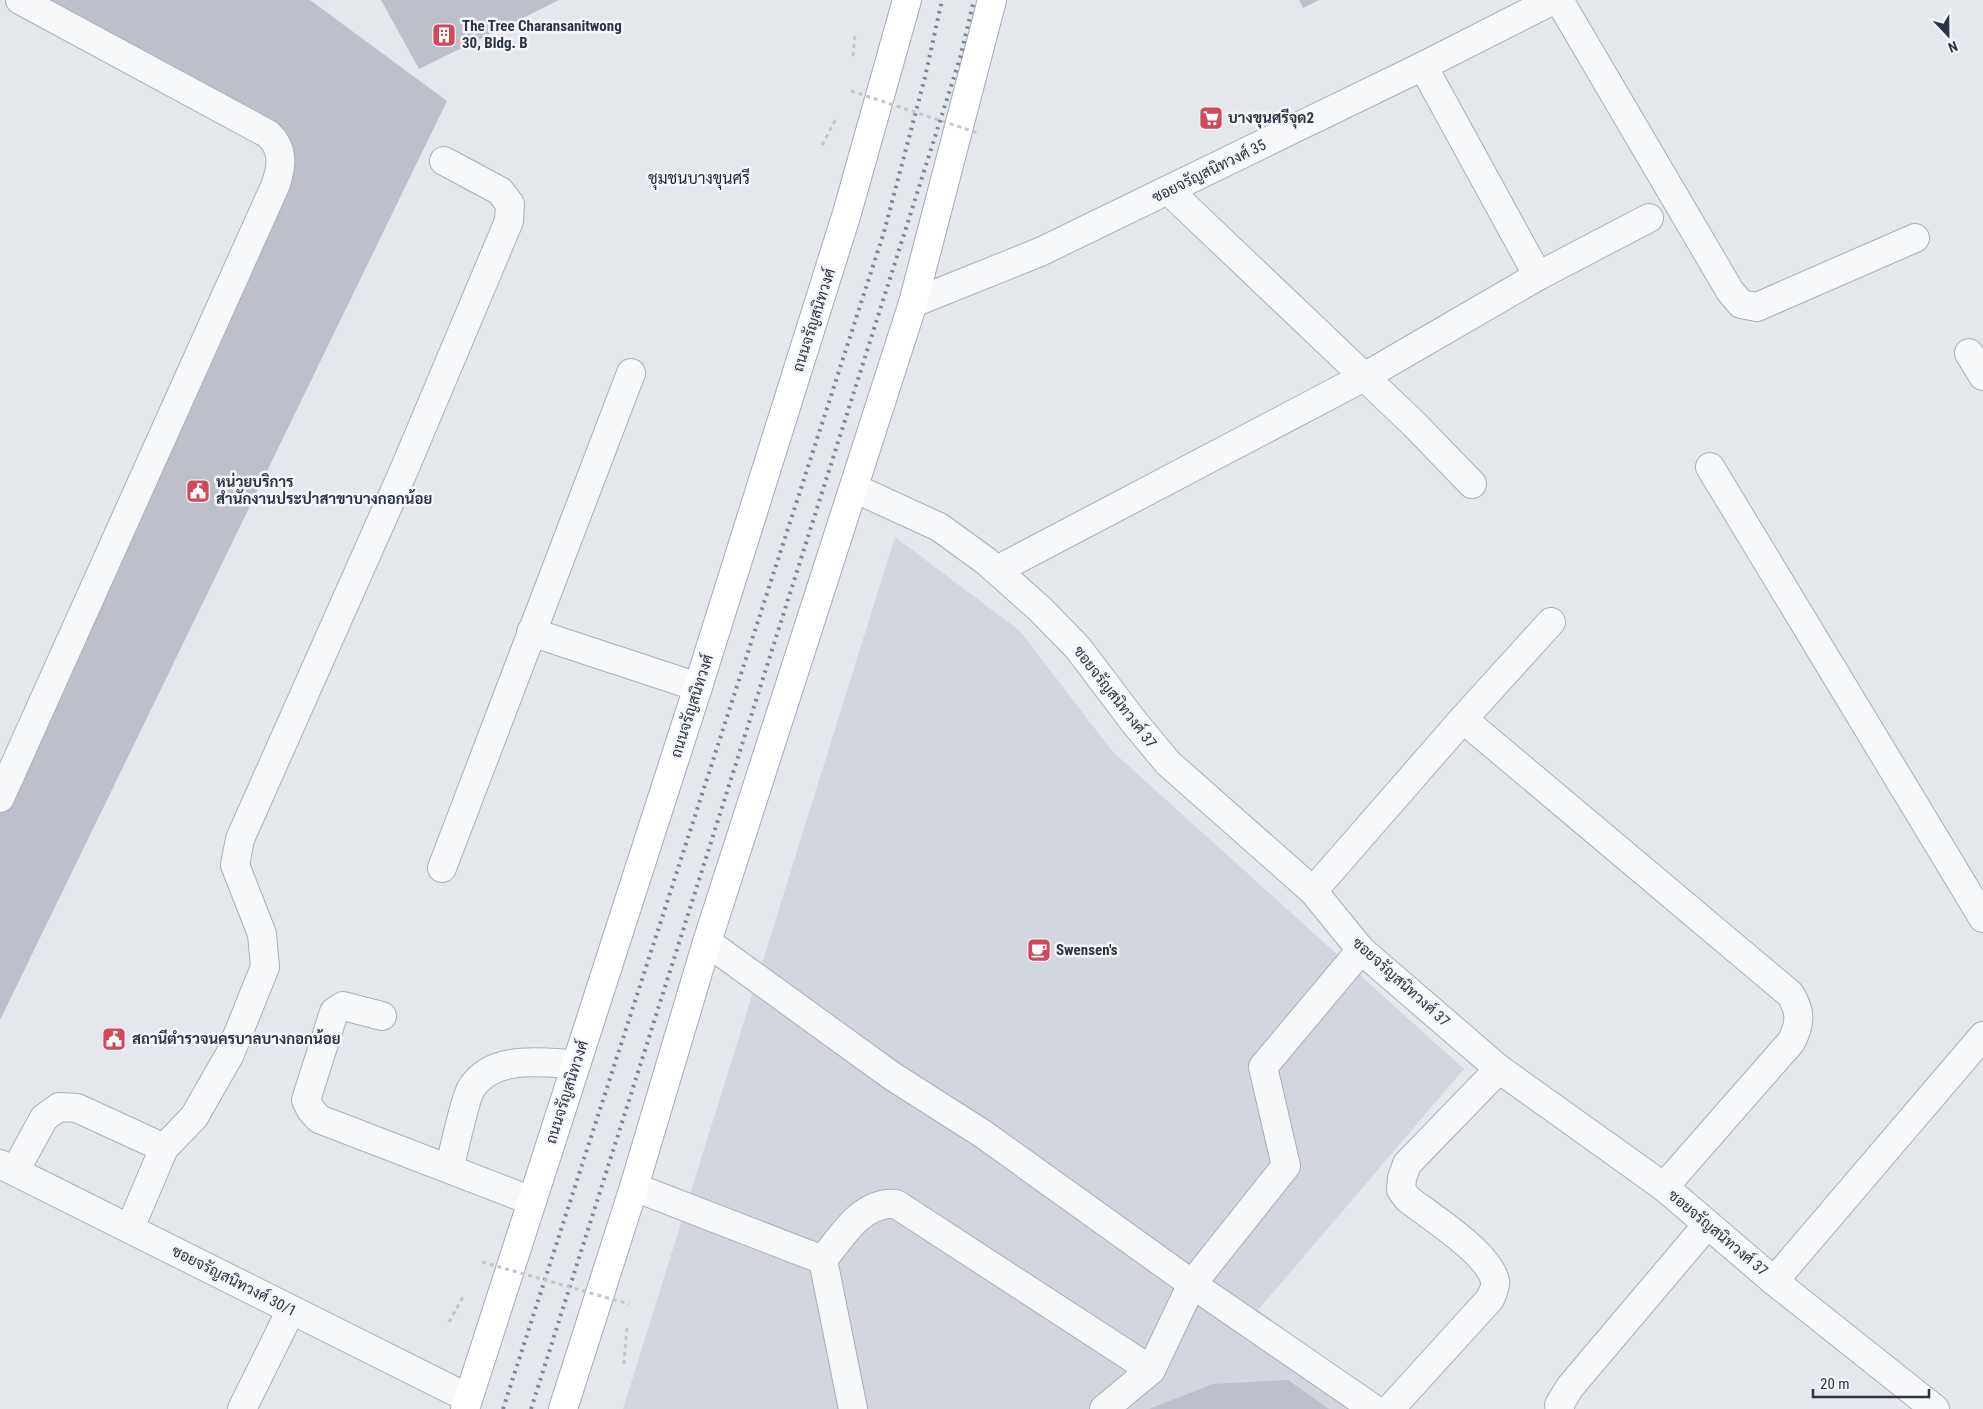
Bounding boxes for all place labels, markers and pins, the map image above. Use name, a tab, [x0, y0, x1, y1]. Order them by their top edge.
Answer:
place label: The Tree Charansanitwong 30, Bldg. B	[462, 17, 622, 52]
building icon: The Tree Charansanitwong 30, Bldg. B	[431, 22, 457, 48]
supermarket icon: บางขุนศรีจุด2	[1198, 105, 1224, 131]
place label: บางขุนศรีจุด2	[1228, 108, 1314, 129]
place label: หน่วยบริการ สำนักงานประปาสาขาบางกอกน้อย	[216, 472, 432, 508]
public building icon: หน่วยบริการ สำนักงานประปาสาขาบางกอกน้อย	[185, 478, 211, 504]
cafe icon: Swensen's	[1026, 937, 1052, 963]
place label: Swensen's	[1056, 941, 1118, 959]
public building icon: สถานีตำรวจนครบาลบางกอกน้อย	[101, 1026, 127, 1052]
place label: สถานีตำรวจนครบาลบางกอกน้อย	[132, 1029, 341, 1048]

